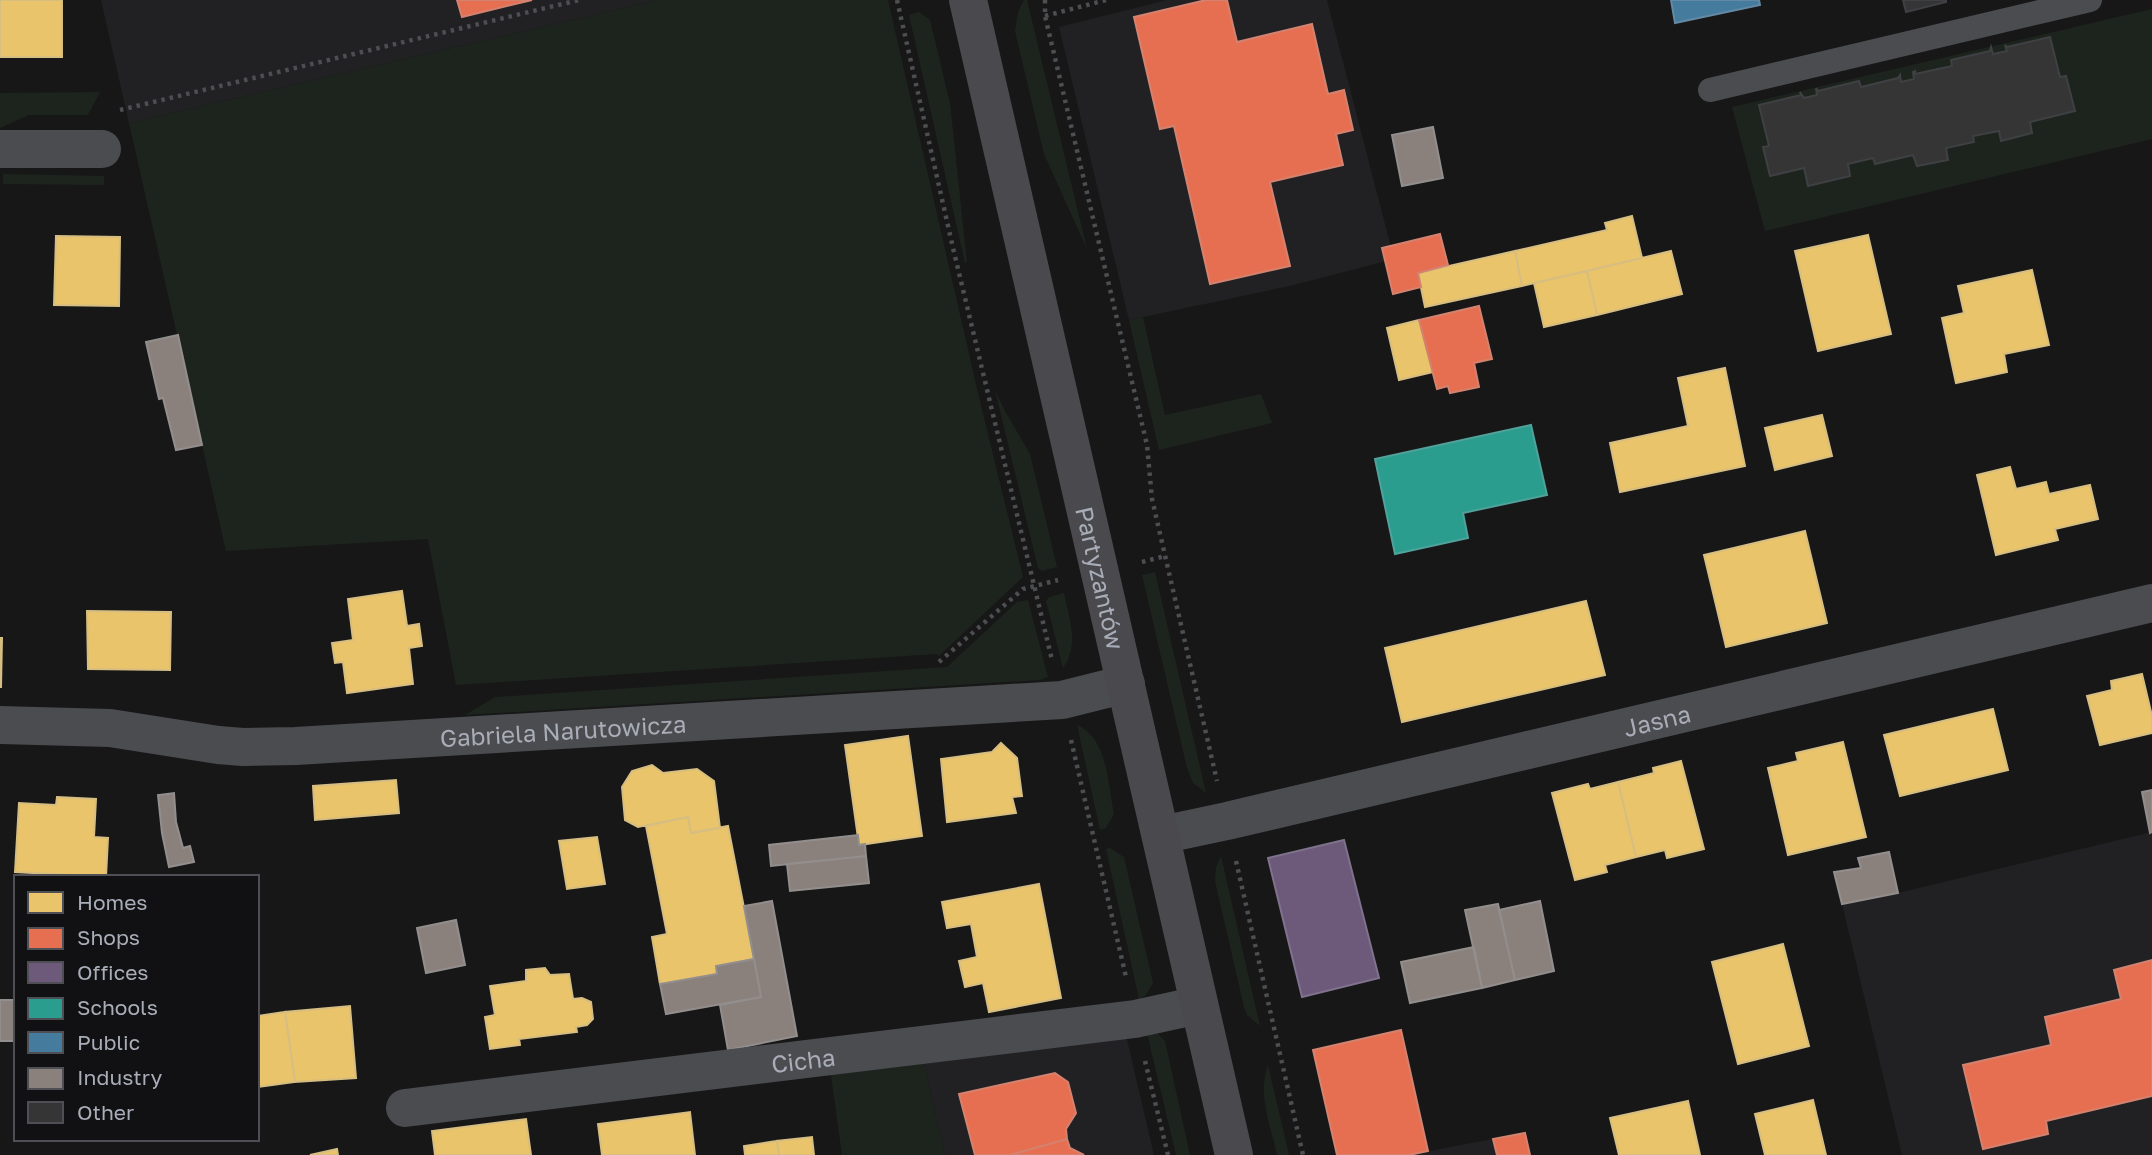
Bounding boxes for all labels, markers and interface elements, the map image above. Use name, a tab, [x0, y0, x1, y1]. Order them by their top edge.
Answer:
street label: Partyzantów	[1071, 503, 1132, 652]
street label: Jasna	[1620, 698, 1693, 742]
street label: Gabriela Narutowicza	[439, 708, 687, 752]
legend	[14, 875, 259, 1141]
text: Homes	[77, 889, 147, 915]
text: Shops	[77, 924, 140, 950]
text: Offices	[77, 959, 148, 985]
text: Schools	[77, 994, 158, 1020]
text: Public	[77, 1029, 140, 1055]
street label: Cicha	[769, 1041, 837, 1078]
text: Industry	[77, 1064, 162, 1090]
text: Other	[77, 1099, 134, 1125]

